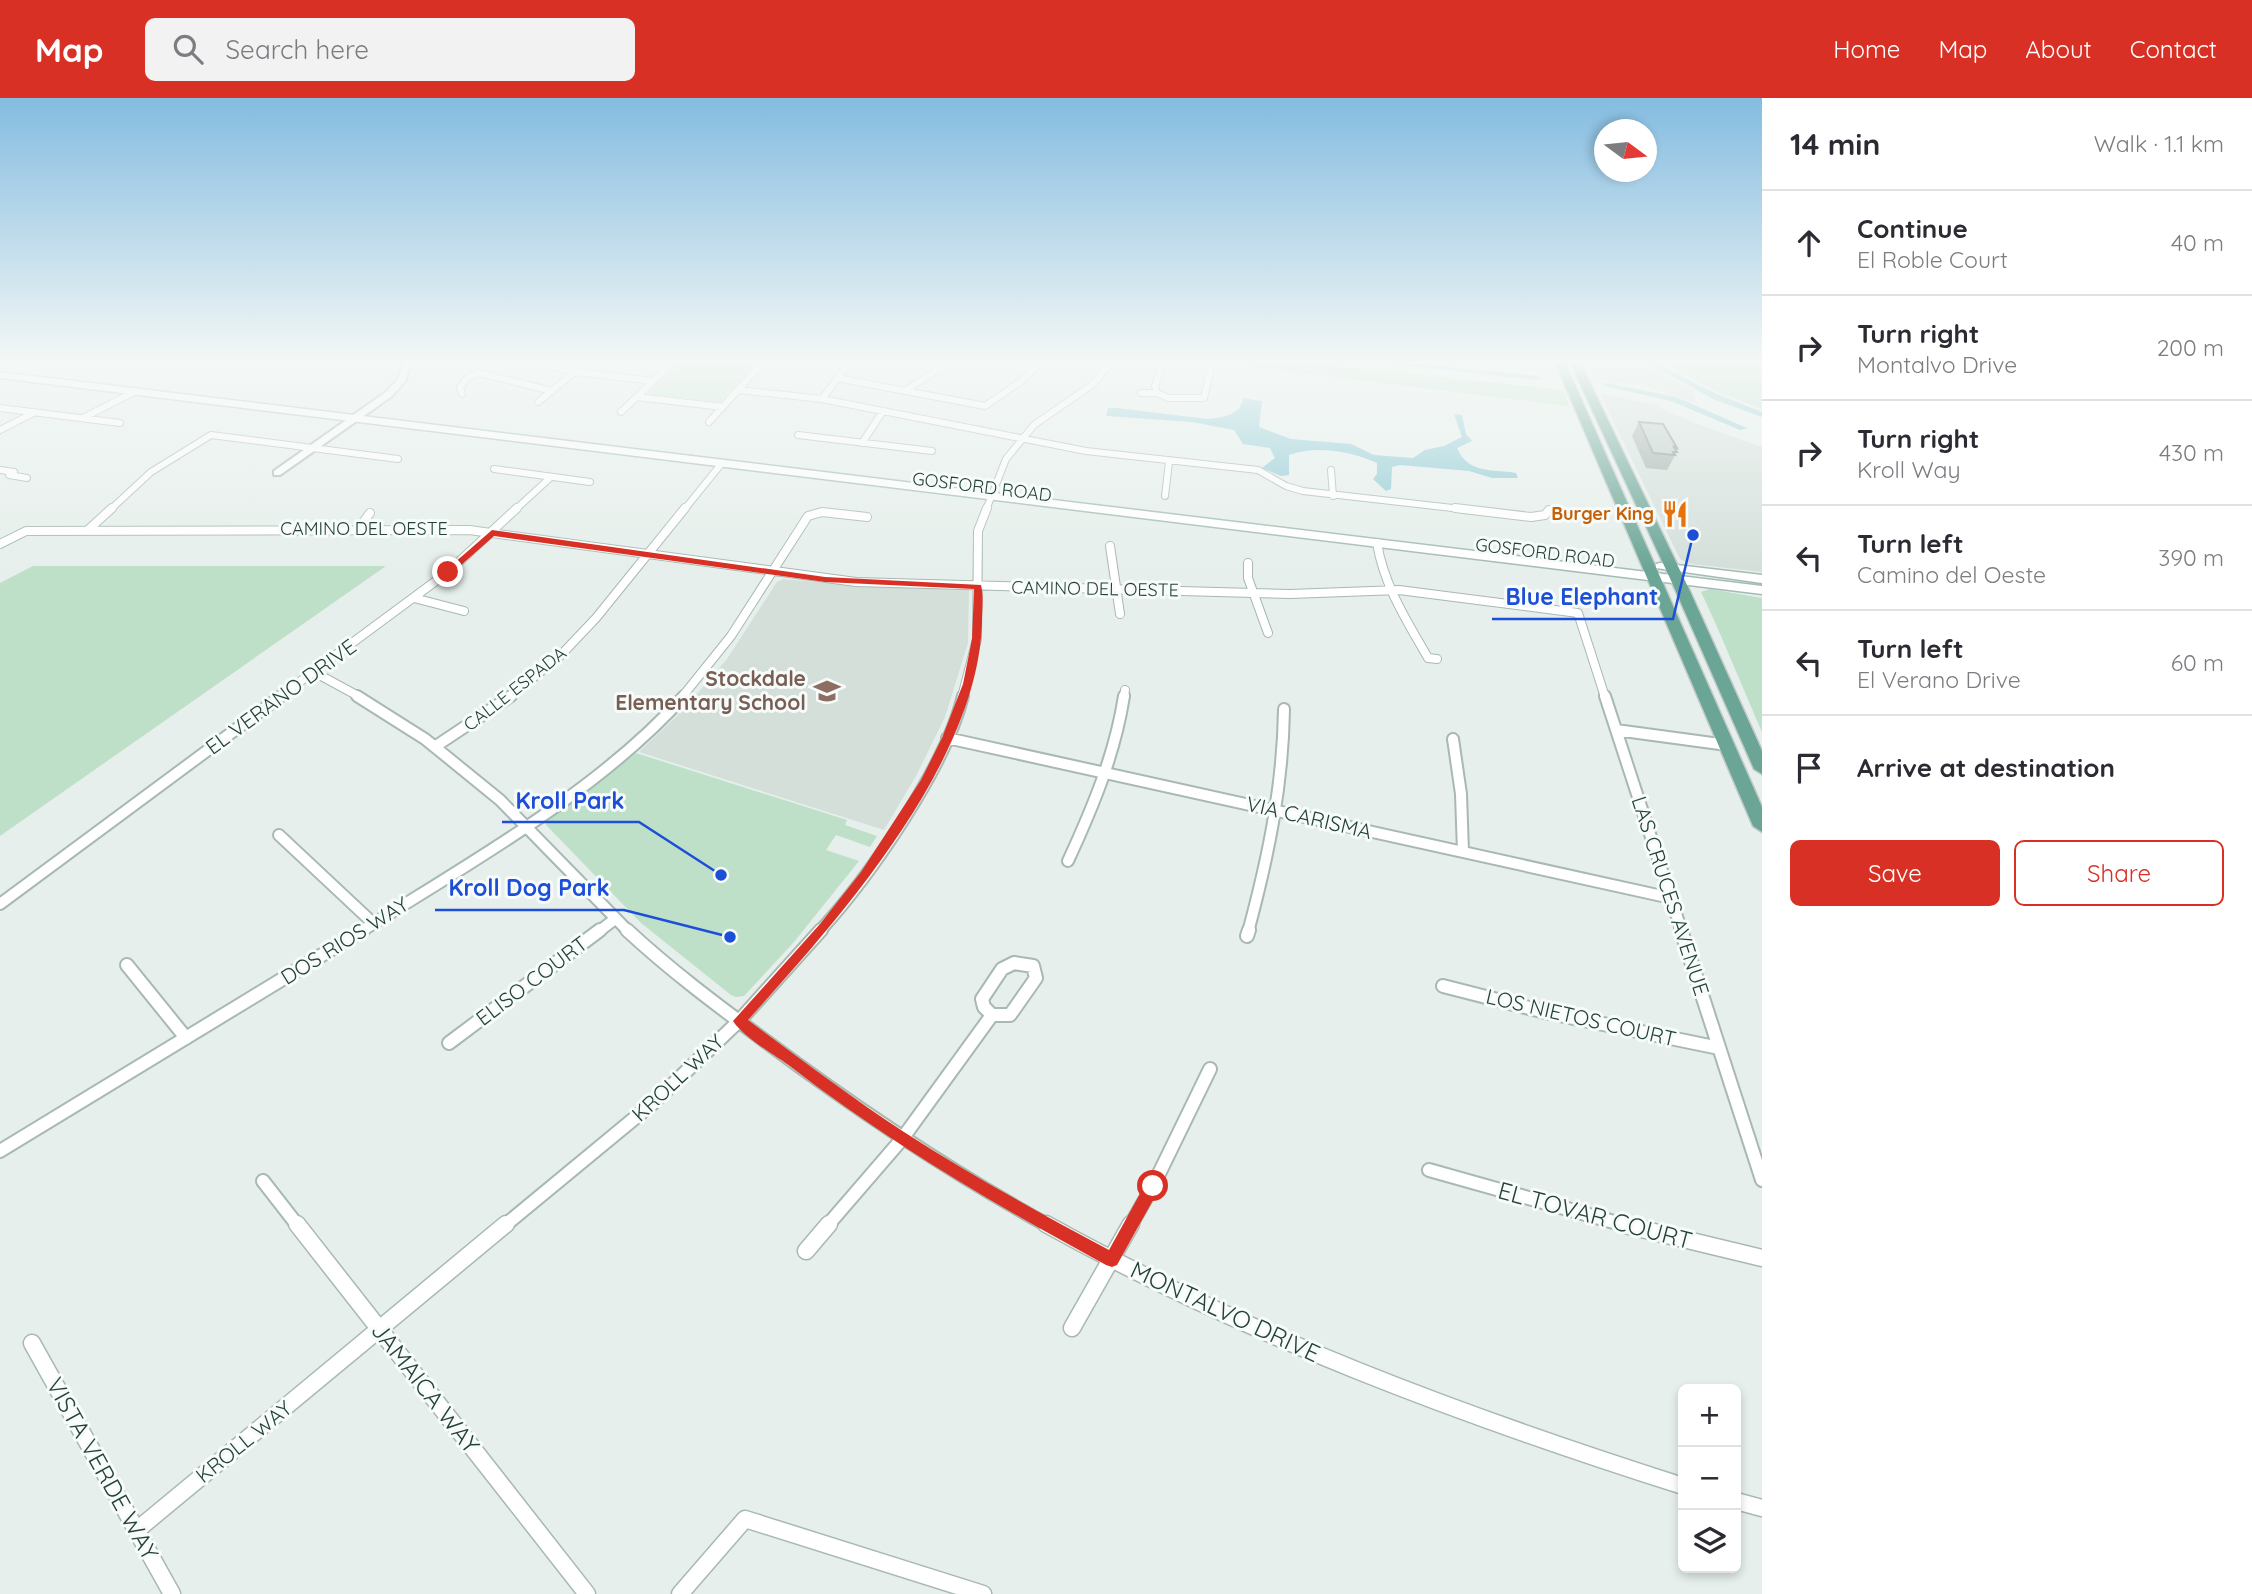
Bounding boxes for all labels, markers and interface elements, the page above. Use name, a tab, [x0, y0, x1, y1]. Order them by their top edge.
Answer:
search box	[145, 18, 635, 81]
text: Map	[35, 29, 103, 70]
icon: search	[169, 30, 207, 68]
text: Search here	[225, 33, 369, 66]
text: Home	[1833, 34, 1900, 64]
text: Map	[1938, 34, 1987, 64]
text: About	[2025, 34, 2092, 64]
text: Contact	[2130, 34, 2217, 64]
north arrow	[1594, 119, 1657, 182]
text: 14 min	[1790, 125, 1880, 163]
text: Walk · 1.1 km	[2094, 129, 2224, 158]
text: Continue	[1857, 212, 1968, 245]
icon: ahead	[1790, 224, 1828, 262]
text: 40 m	[2171, 228, 2224, 257]
text: El Roble Court	[1857, 245, 2008, 274]
text: Turn right	[1857, 317, 1979, 350]
icon: right	[1790, 329, 1828, 367]
text: 200 m	[2157, 333, 2224, 362]
text: Montalvo Drive	[1857, 350, 2017, 379]
text: Turn right	[1857, 422, 1979, 455]
icon: right	[1790, 434, 1828, 472]
text: 430 m	[2159, 438, 2224, 467]
text: Kroll Way	[1857, 455, 1960, 484]
street label: GOSFORD ROAD	[911, 467, 1053, 506]
restaurant icon: Burger King	[1660, 499, 1690, 529]
place label: Burger King	[1551, 502, 1654, 525]
street label: CAMINO DEL OESTE	[280, 517, 448, 540]
text: Turn left	[1857, 527, 1964, 560]
street label: GOSFORD ROAD	[1474, 533, 1616, 572]
icon: left	[1790, 539, 1828, 577]
text: 390 m	[2158, 543, 2224, 572]
route end	[432, 556, 463, 587]
text: Camino del Oeste	[1857, 560, 2046, 589]
callout: Blue Elephant	[1492, 575, 1673, 619]
street label: CAMINO DEL OESTE	[1011, 576, 1179, 601]
text: Blue Elephant	[1506, 582, 1658, 611]
text: Turn left	[1857, 632, 1964, 665]
street label: EL VERANO DRIVE	[200, 633, 361, 760]
street label: CALLE ESPADA	[459, 641, 571, 736]
icon: left	[1790, 644, 1828, 682]
text: 60 m	[2171, 648, 2224, 677]
place label: Stockdale Elementary School	[615, 665, 806, 715]
text: El Verano Drive	[1857, 665, 2021, 694]
school or university icon: Stockdale Elementary School	[812, 676, 842, 706]
icon: arrive	[1790, 749, 1828, 787]
text: Arrive at destination	[1857, 751, 2115, 784]
callout: Kroll Park	[502, 778, 639, 822]
text: Kroll Park	[516, 786, 624, 815]
street label: VIA CARISMA	[1244, 790, 1374, 844]
street label: LAS CRUCES AVENUE	[1626, 793, 1715, 999]
button: Save	[1790, 840, 2000, 906]
button: Share	[2014, 840, 2224, 906]
callout: Kroll Dog Park	[435, 866, 624, 910]
text: Kroll Dog Park	[449, 873, 609, 902]
street label: DOS RIOS WAY	[276, 890, 413, 990]
street label: ELISO COURT	[470, 930, 592, 1031]
street label: LOS NIETOS COURT	[1484, 983, 1679, 1052]
street label: KROLL WAY	[626, 1028, 729, 1126]
route start	[1137, 1170, 1168, 1201]
street label: EL TOVAR COURT	[1495, 1175, 1696, 1255]
street label: MONTALVO DRIVE	[1126, 1254, 1325, 1368]
street label: JAMAICA WAY	[365, 1316, 486, 1459]
street label: VISTA VERDE WAY	[40, 1372, 166, 1565]
map controls	[1678, 1384, 1741, 1573]
button: +	[1678, 1384, 1741, 1447]
street label: KROLL WAY	[190, 1394, 297, 1488]
button: −	[1678, 1447, 1741, 1510]
button: layers	[1678, 1510, 1741, 1573]

